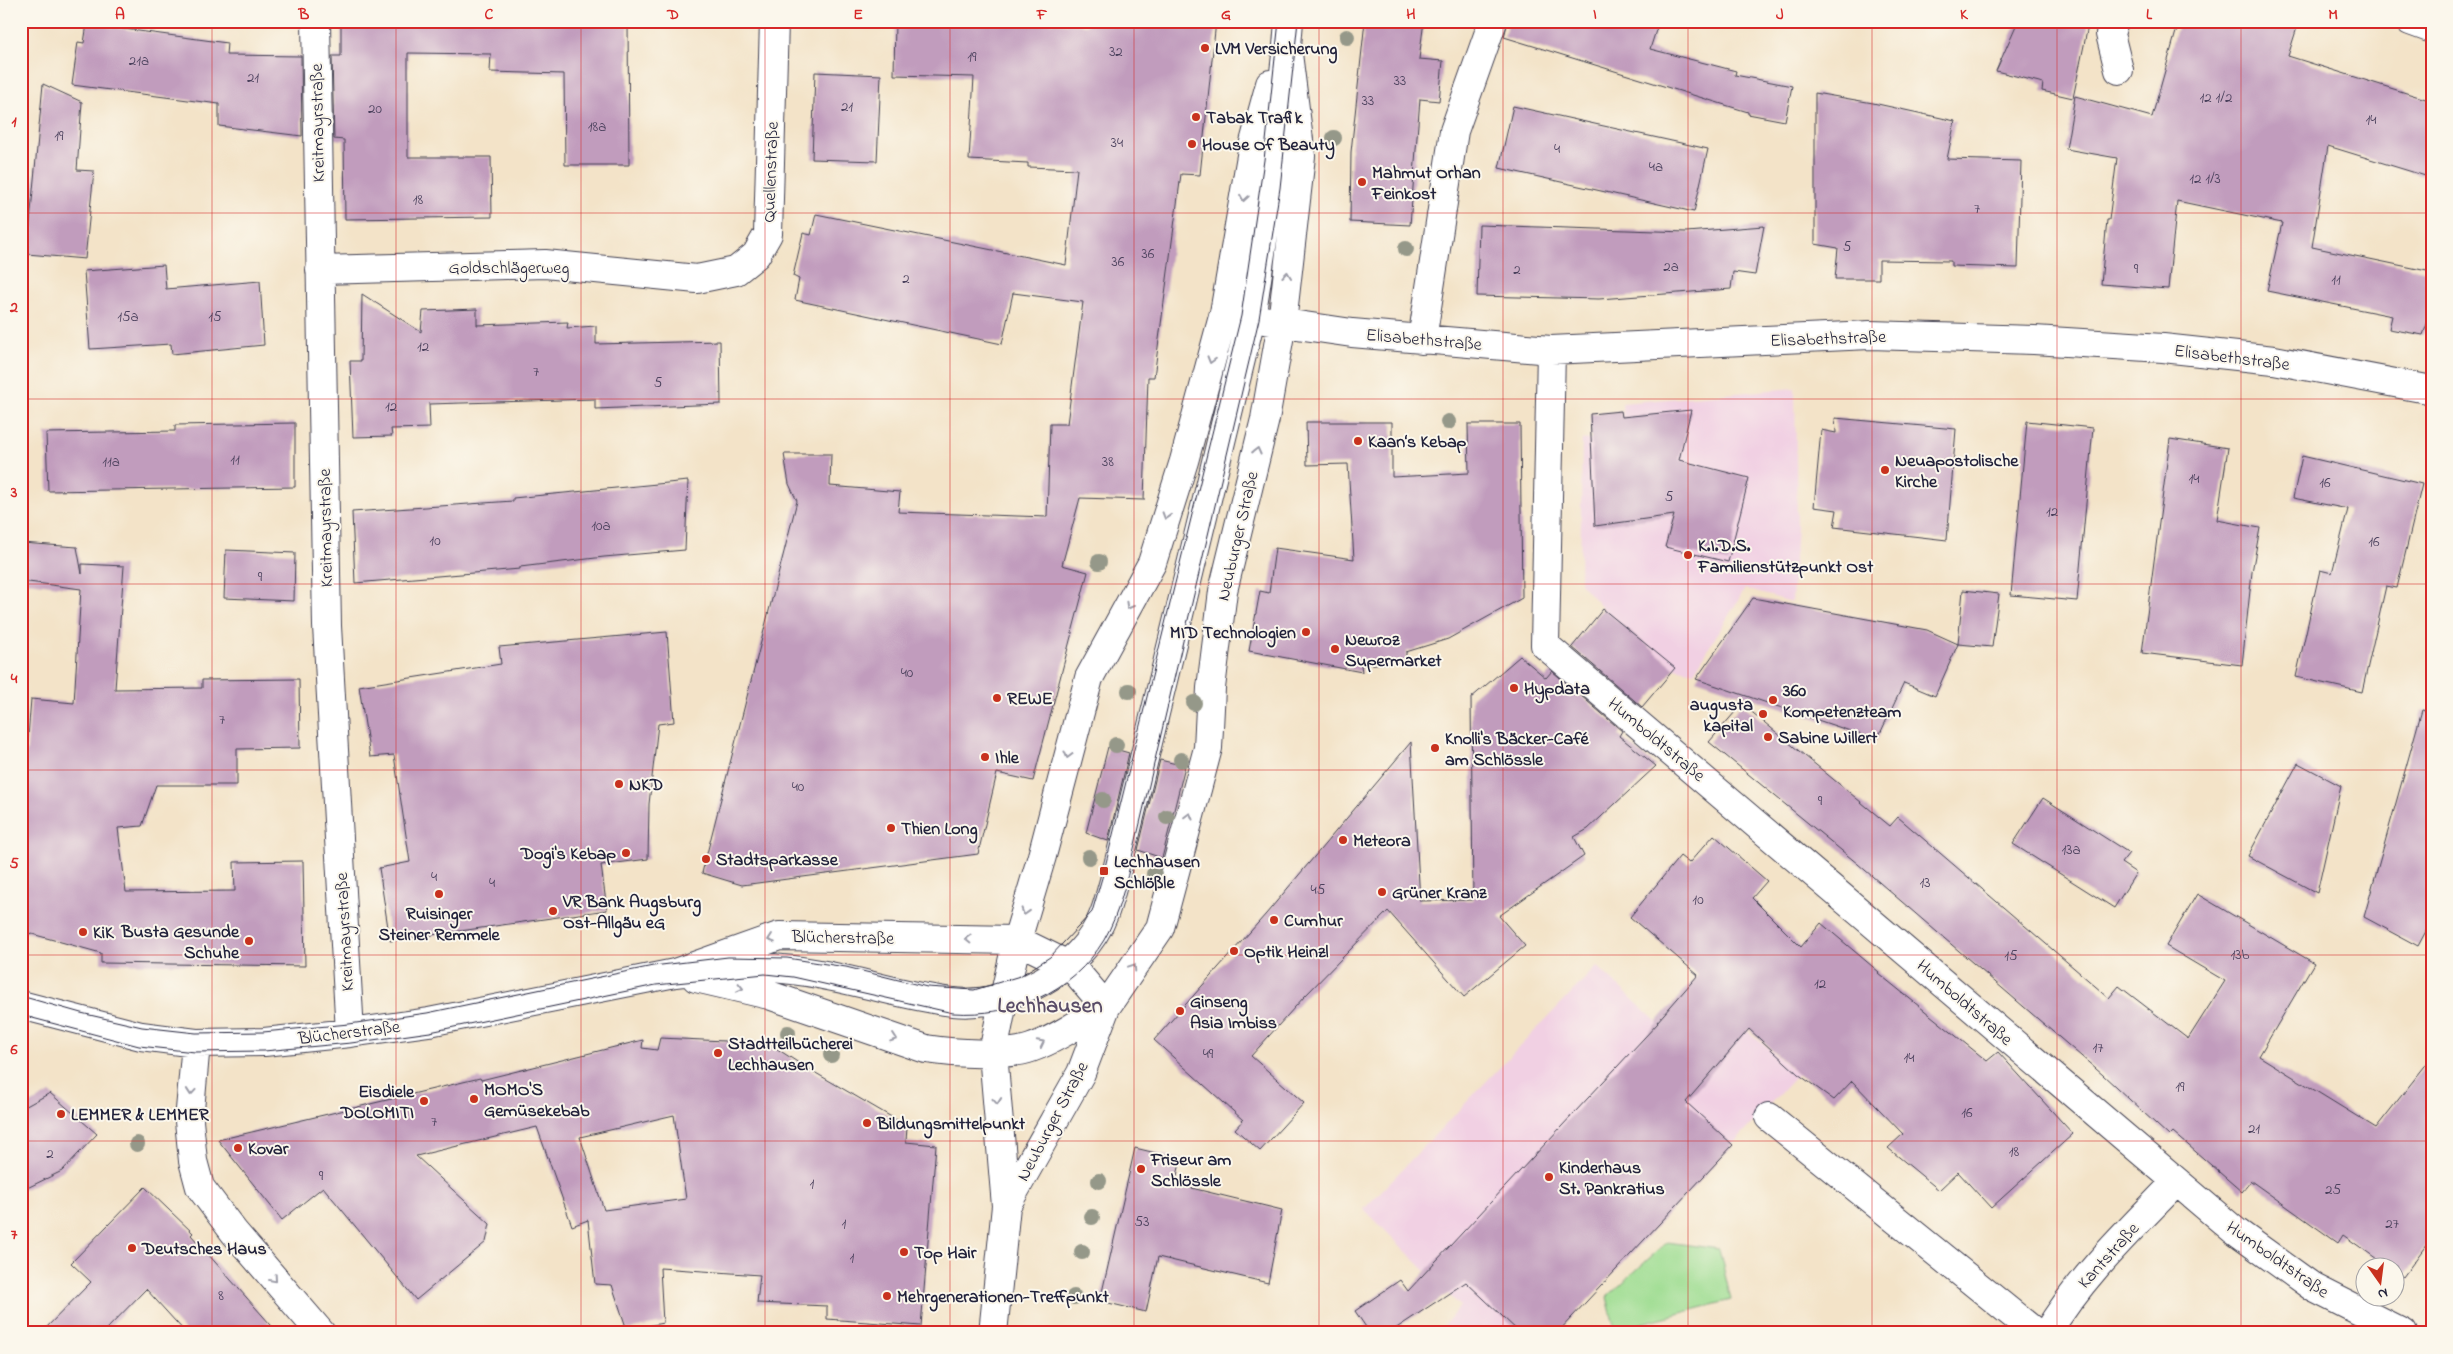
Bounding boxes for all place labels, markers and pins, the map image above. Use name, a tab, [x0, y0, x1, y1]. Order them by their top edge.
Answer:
place label: LVM Versicherung	[1215, 37, 1337, 64]
marker: LVM Versicherung	[1199, 42, 1211, 54]
place label: Tabak Trafik	[1206, 106, 1304, 132]
marker: Tabak Trafik	[1190, 111, 1202, 123]
place label: House Of Beauty	[1202, 133, 1335, 160]
marker: House Of Beauty	[1186, 138, 1198, 150]
place label: Mahmut Orhan Feinkost	[1371, 161, 1481, 208]
marker: Mahmut Orhan Feinkost	[1356, 176, 1368, 188]
place label: Kaan‘s Kebap	[1368, 430, 1467, 456]
marker: Kaan‘s Kebap	[1352, 435, 1364, 447]
place label: Neuapostolische Kirche	[1895, 449, 2019, 496]
marker: Neuapostolische Kirche	[1879, 464, 1891, 476]
place label: K.I.D.S. Familienstützpunkt Ost	[1697, 534, 1874, 581]
marker: K.I.D.S. Familienstützpunkt Ost	[1682, 549, 1694, 561]
place label: MID Technologien	[1170, 621, 1296, 648]
marker: MID Technologien	[1300, 626, 1312, 638]
place label: Newroz Supermarket	[1345, 628, 1442, 675]
marker: Newroz Supermarket	[1329, 643, 1341, 655]
place label: Hypdata	[1524, 677, 1590, 704]
place label: 360 Kompetenzteam	[1782, 679, 1901, 726]
marker: Hypdata	[1508, 682, 1520, 694]
place label: REWE	[1007, 687, 1053, 713]
marker: REWE	[991, 692, 1003, 704]
place label: augusta kapital	[1690, 693, 1753, 740]
marker: 360 Kompetenzteam	[1767, 694, 1779, 706]
marker: augusta kapital	[1757, 708, 1769, 720]
place label: Sabine Willert	[1778, 726, 1878, 752]
place label: Knolli's Bäcker-Café am Schlössle	[1445, 727, 1590, 774]
marker: Sabine Willert	[1762, 731, 1774, 743]
marker: Knolli's Bäcker-Café am Schlössle	[1429, 742, 1441, 754]
place label: Ihle	[995, 746, 1020, 772]
marker: Ihle	[979, 751, 991, 763]
place label: NKD	[629, 773, 663, 799]
marker: NKD	[613, 778, 625, 790]
place label: Thien Long	[901, 817, 978, 844]
marker: Thien Long	[885, 822, 897, 834]
place label: Meteora	[1353, 829, 1411, 855]
marker: Meteora	[1337, 834, 1349, 846]
place label: Dogi's Kebap	[520, 842, 616, 869]
marker: Dogi's Kebap	[620, 847, 632, 859]
place label: Stadtsparkasse	[716, 848, 839, 874]
place label: Lechhausen Schlößle	[1114, 850, 1200, 897]
marker: Stadtsparkasse	[700, 853, 712, 865]
marker: Lechhausen Schlößle	[1098, 865, 1110, 877]
place label: Grüner Kranz	[1392, 881, 1487, 907]
marker: Grüner Kranz	[1376, 886, 1388, 898]
marker: Ruisinger Steiner Remmele	[433, 888, 445, 900]
place label: VR Bank Augsburg Ost-Allgäu eG	[562, 890, 701, 938]
place label: Ruisinger Steiner Remmele	[378, 902, 500, 949]
marker: VR Bank Augsburg Ost-Allgäu eG	[547, 905, 559, 917]
place label: Cumhur	[1284, 909, 1343, 935]
marker: Cumhur	[1268, 914, 1280, 926]
place label: Busta Gesunde Schuhe	[120, 920, 240, 967]
place label: KiK	[93, 921, 115, 947]
marker: KiK	[77, 926, 89, 938]
marker: Busta Gesunde Schuhe	[243, 935, 255, 947]
place label: Optik Heinzl	[1244, 940, 1329, 966]
marker: Optik Heinzl	[1228, 945, 1240, 957]
place label: Ginseng Asia Imbiss	[1190, 990, 1277, 1037]
marker: Ginseng Asia Imbiss	[1174, 1005, 1186, 1017]
place label: Stadtteilbücherei Lechhausen	[728, 1032, 853, 1079]
marker: Stadtteilbücherei Lechhausen	[712, 1047, 724, 1059]
place label: MOMO'S Gemüsekebab	[484, 1078, 590, 1125]
place label: Eisdiele DOLOMITI	[340, 1080, 415, 1127]
marker: MOMO'S Gemüsekebab	[468, 1093, 480, 1105]
marker: Eisdiele DOLOMITI	[418, 1095, 430, 1107]
place label: LEMMER & LEMMER	[71, 1103, 210, 1129]
marker: LEMMER & LEMMER	[55, 1108, 67, 1120]
place label: Bildungsmittelpunkt	[876, 1112, 1026, 1139]
marker: Bildungsmittelpunkt	[861, 1117, 873, 1129]
place label: Kovar	[248, 1137, 289, 1163]
marker: Kovar	[232, 1142, 244, 1154]
place label: Friseur am Schlössle	[1150, 1148, 1231, 1195]
place label: Kinderhaus St. Pankratius	[1559, 1156, 1665, 1203]
marker: Friseur am Schlössle	[1135, 1163, 1147, 1175]
marker: Kinderhaus St. Pankratius	[1543, 1171, 1555, 1183]
place label: Deutsches Haus	[141, 1237, 267, 1263]
place label: Top Hair	[914, 1241, 977, 1267]
marker: Deutsches Haus	[126, 1242, 138, 1254]
marker: Top Hair	[898, 1246, 910, 1258]
place label: Mehrgenerationen-Treffpunkt	[897, 1285, 1110, 1312]
marker: Mehrgenerationen-Treffpunkt	[881, 1290, 893, 1302]

